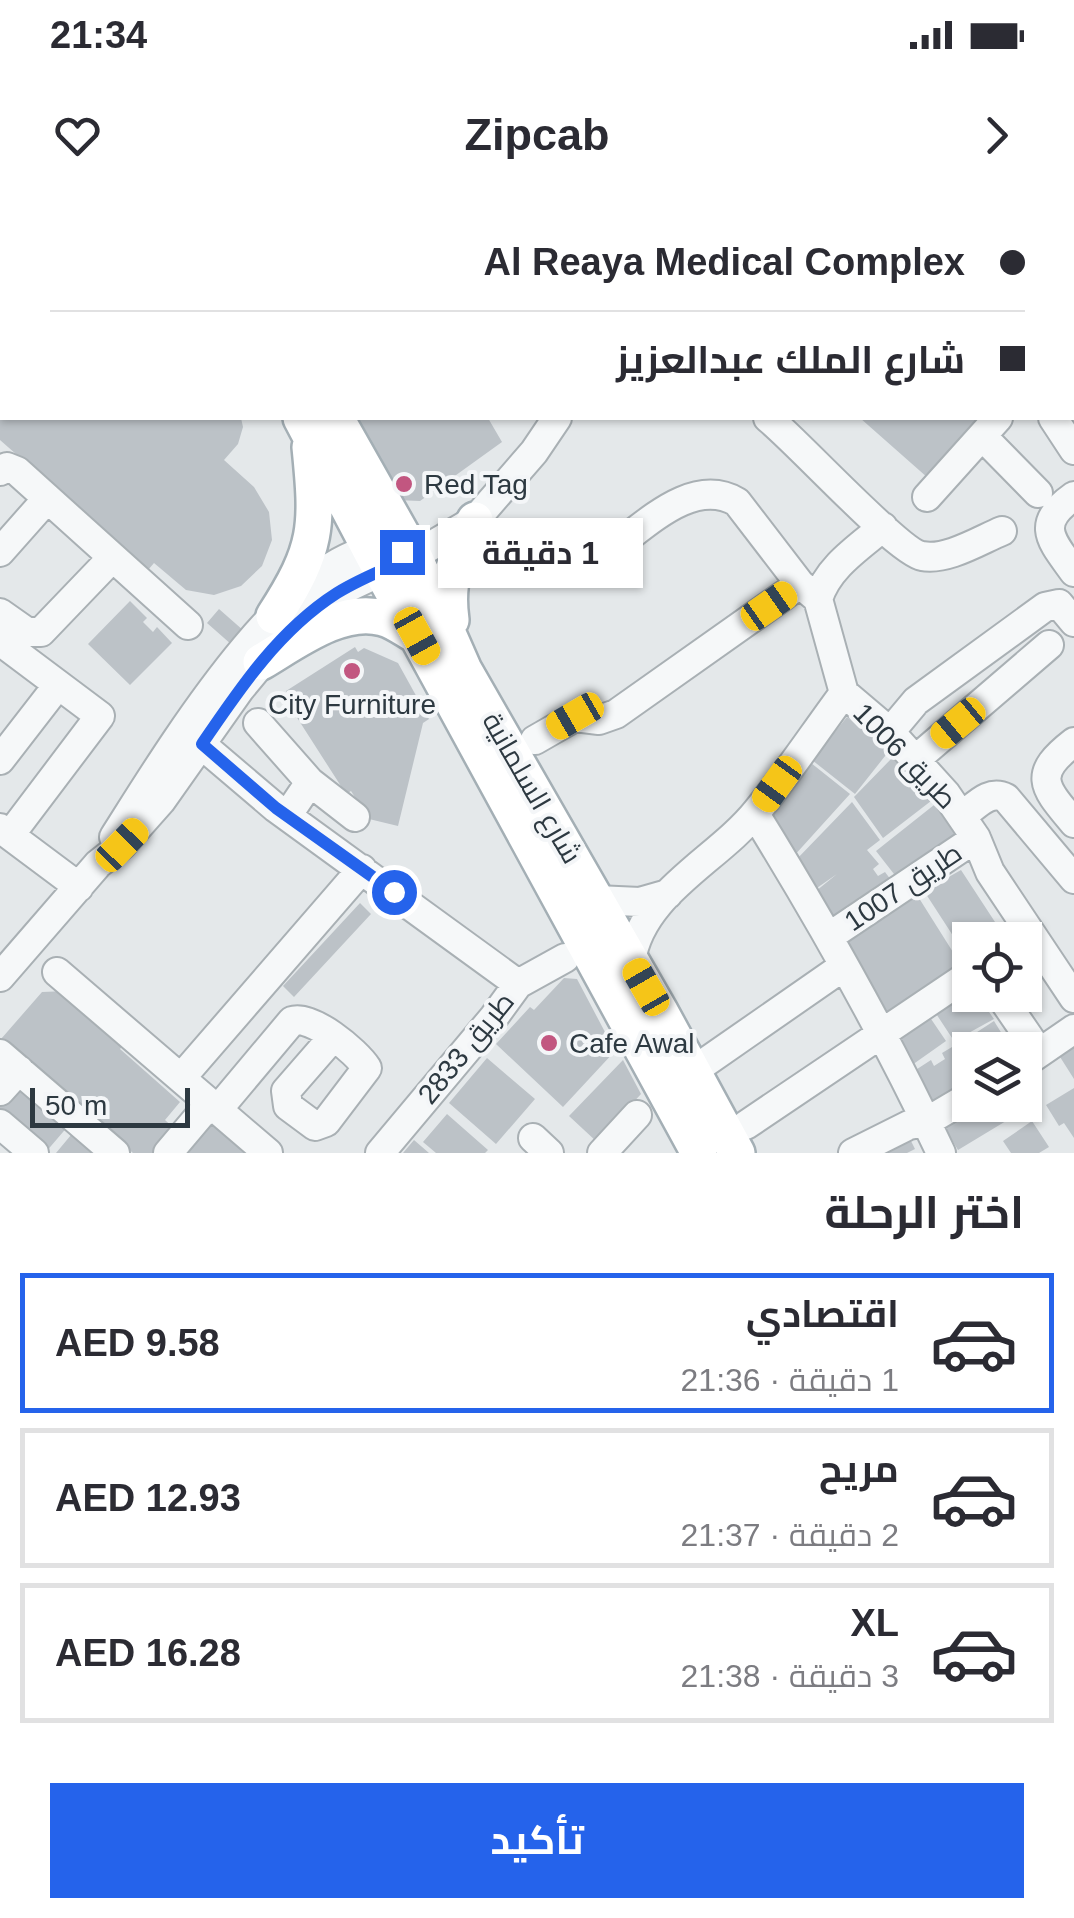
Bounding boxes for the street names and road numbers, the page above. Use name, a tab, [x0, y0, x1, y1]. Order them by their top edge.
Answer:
street label: طريق 1006	[847, 697, 963, 816]
street label: شارع السلمانية	[474, 707, 588, 870]
street label: طريق 1007	[839, 837, 968, 938]
street label: طريق 2833	[412, 986, 521, 1110]

